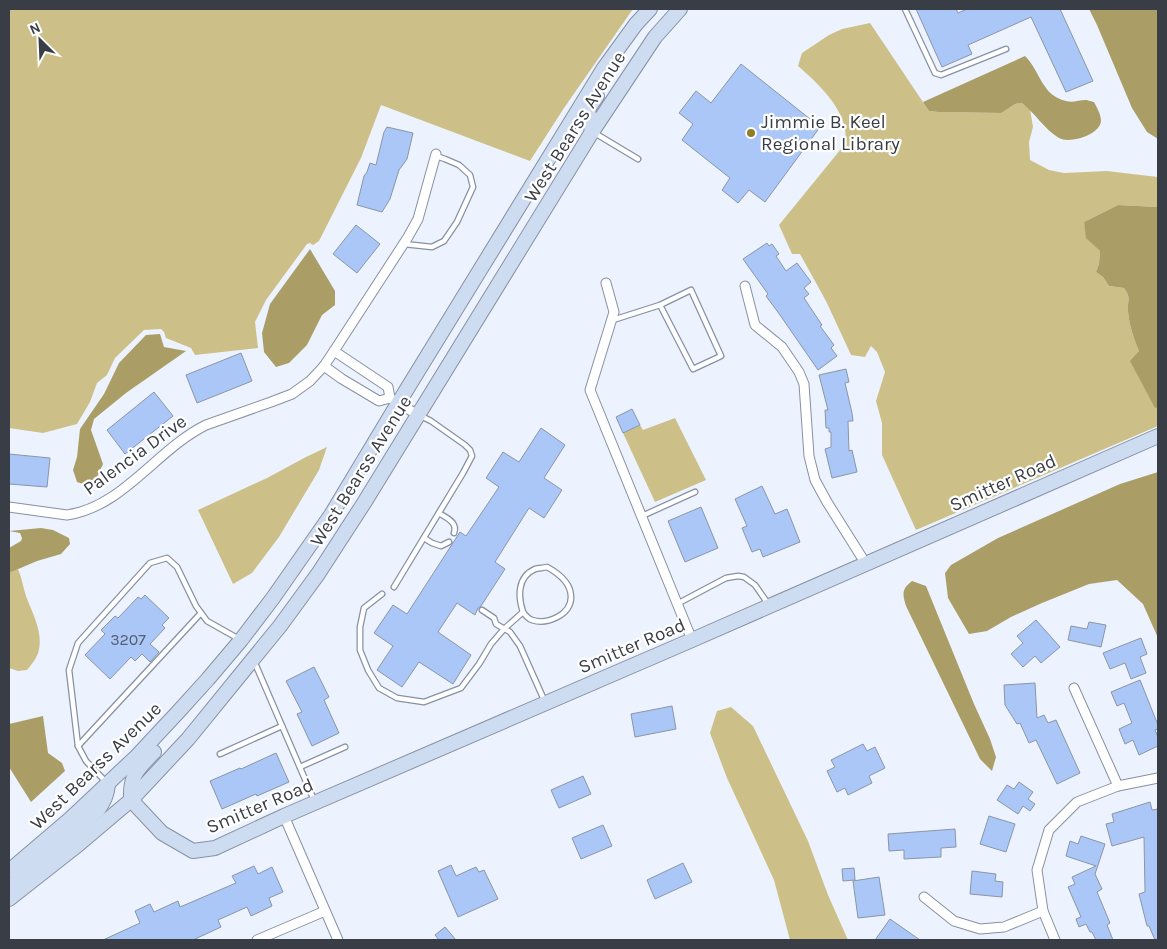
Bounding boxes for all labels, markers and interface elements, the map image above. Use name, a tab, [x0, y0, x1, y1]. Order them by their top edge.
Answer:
north arrow	[15, 15, 65, 65]
text: N	[27, 19, 43, 38]
street label: West Bearss Avenue	[520, 48, 630, 206]
place label: Jimmie B. Keel Regional Library	[761, 111, 900, 155]
marker: Jimmie B. Keel Regional Library	[745, 127, 757, 139]
street label: West Bearss Avenue	[306, 392, 416, 550]
street label: Palencia Drive	[79, 410, 191, 500]
street label: Smitter Road	[946, 450, 1060, 516]
street label: Smitter Road	[575, 614, 689, 678]
house number: 3207	[110, 630, 146, 649]
street label: West Bearss Avenue	[26, 698, 166, 834]
street label: Smitter Road	[203, 774, 317, 838]

